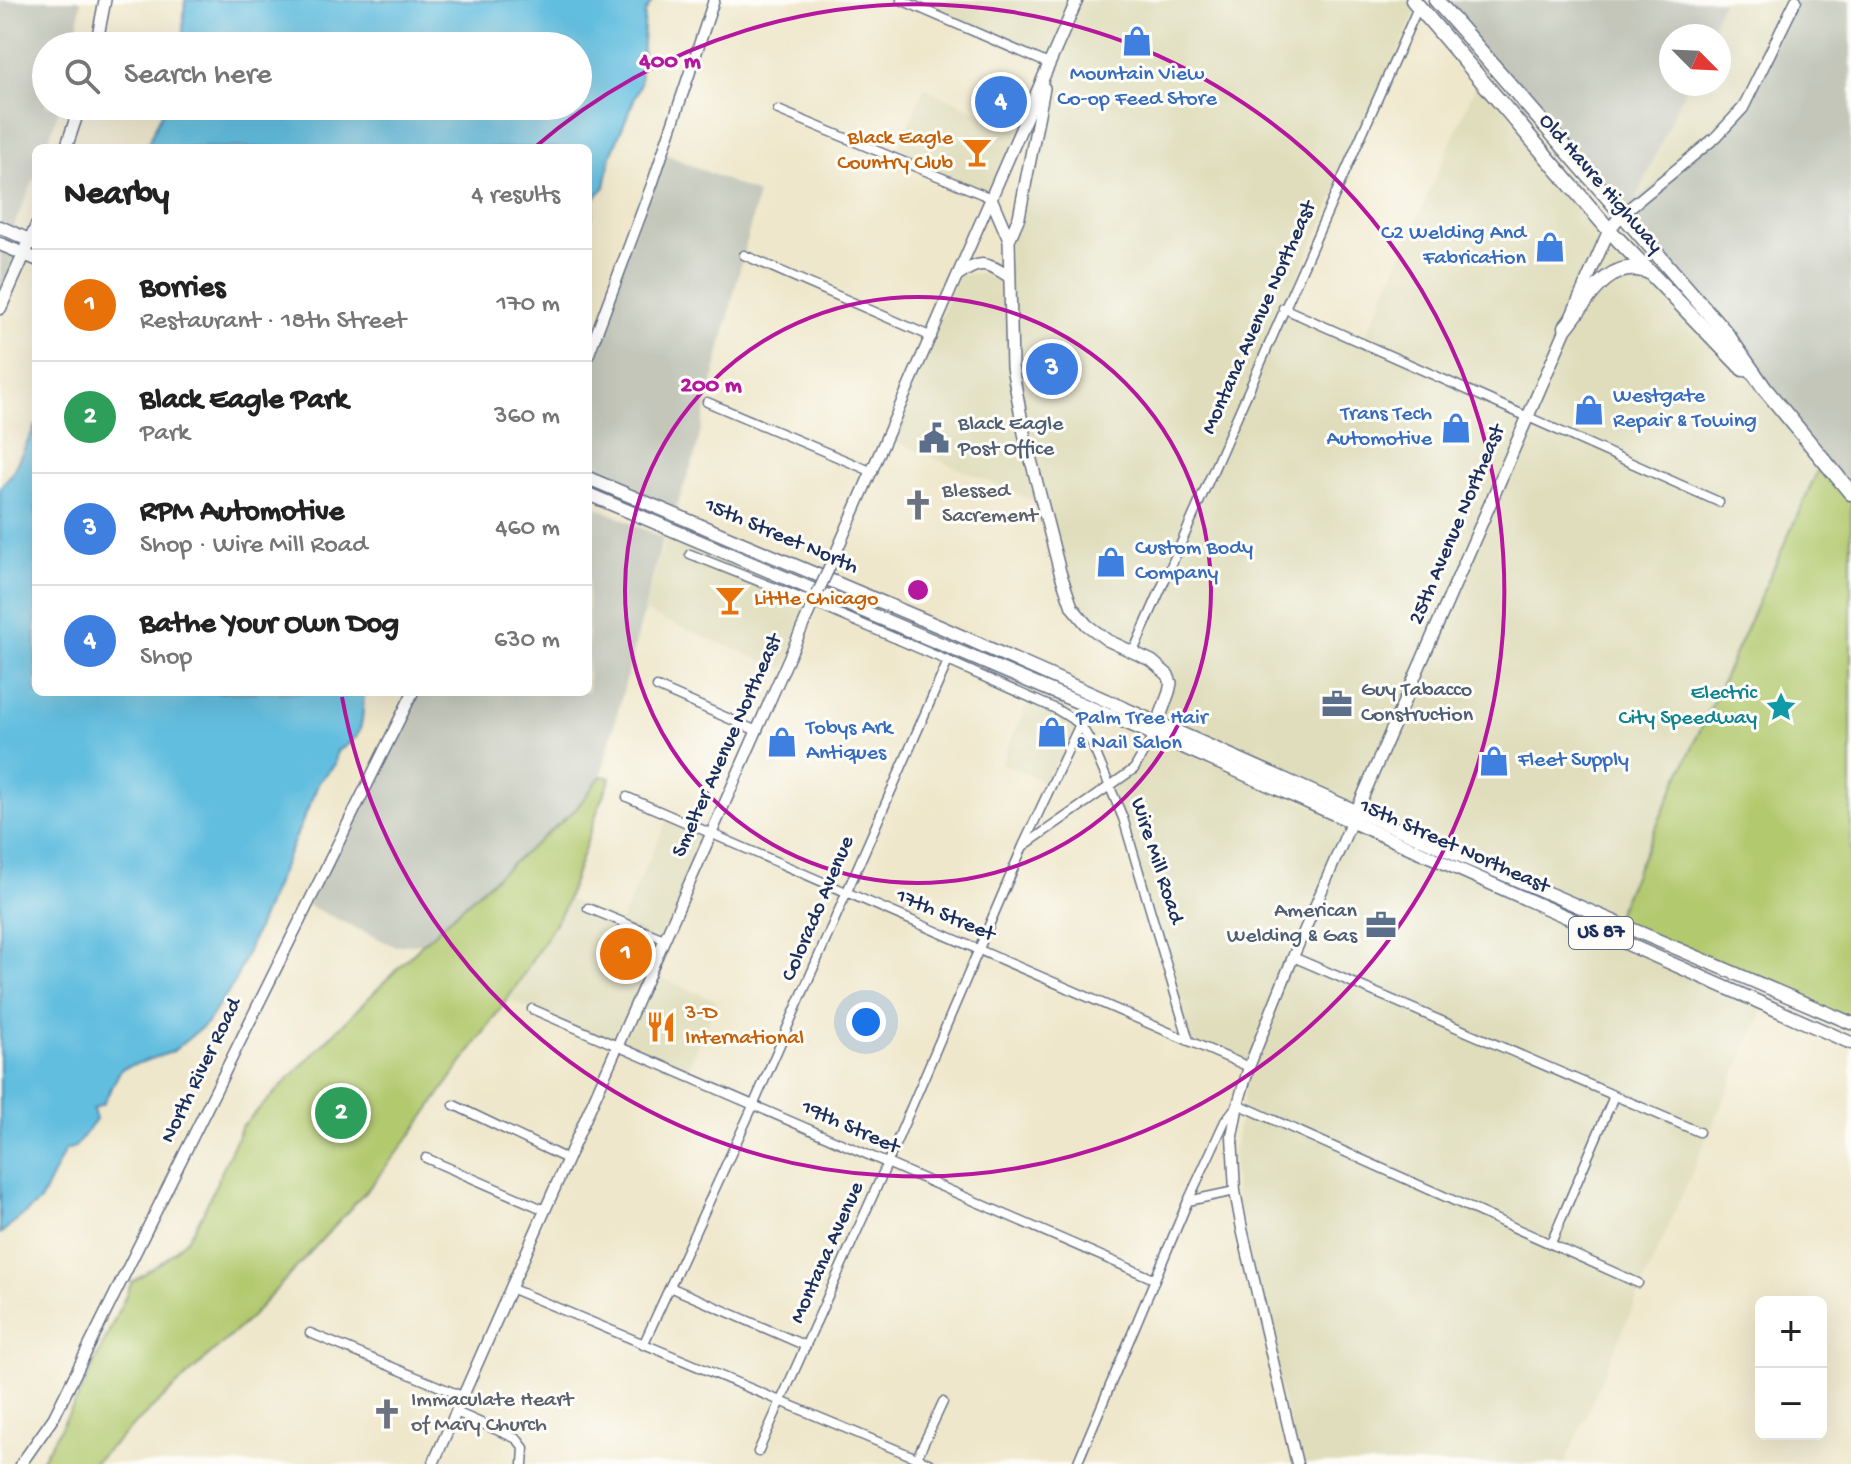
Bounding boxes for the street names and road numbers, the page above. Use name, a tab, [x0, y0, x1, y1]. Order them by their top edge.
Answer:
street label: Old Havre Highway	[1532, 109, 1668, 259]
street label: Montana Avenue Northeast	[1197, 195, 1324, 439]
street label: 25th Avenue Northeast	[1404, 419, 1513, 629]
street label: 15th Street North	[699, 492, 862, 581]
street label: Smelter Avenue Northeast	[667, 628, 790, 862]
street label: 15th Street Northeast	[1354, 793, 1555, 901]
street label: Wire Mill Road	[1123, 795, 1189, 929]
street label: Colorado Avenue	[777, 832, 862, 986]
street label: 17th Street	[891, 883, 1000, 949]
road number: US 87	[1569, 917, 1633, 949]
street label: North River Road	[156, 992, 249, 1148]
street label: 19th Street	[796, 1094, 905, 1162]
street label: Montana Avenue	[785, 1178, 871, 1328]

